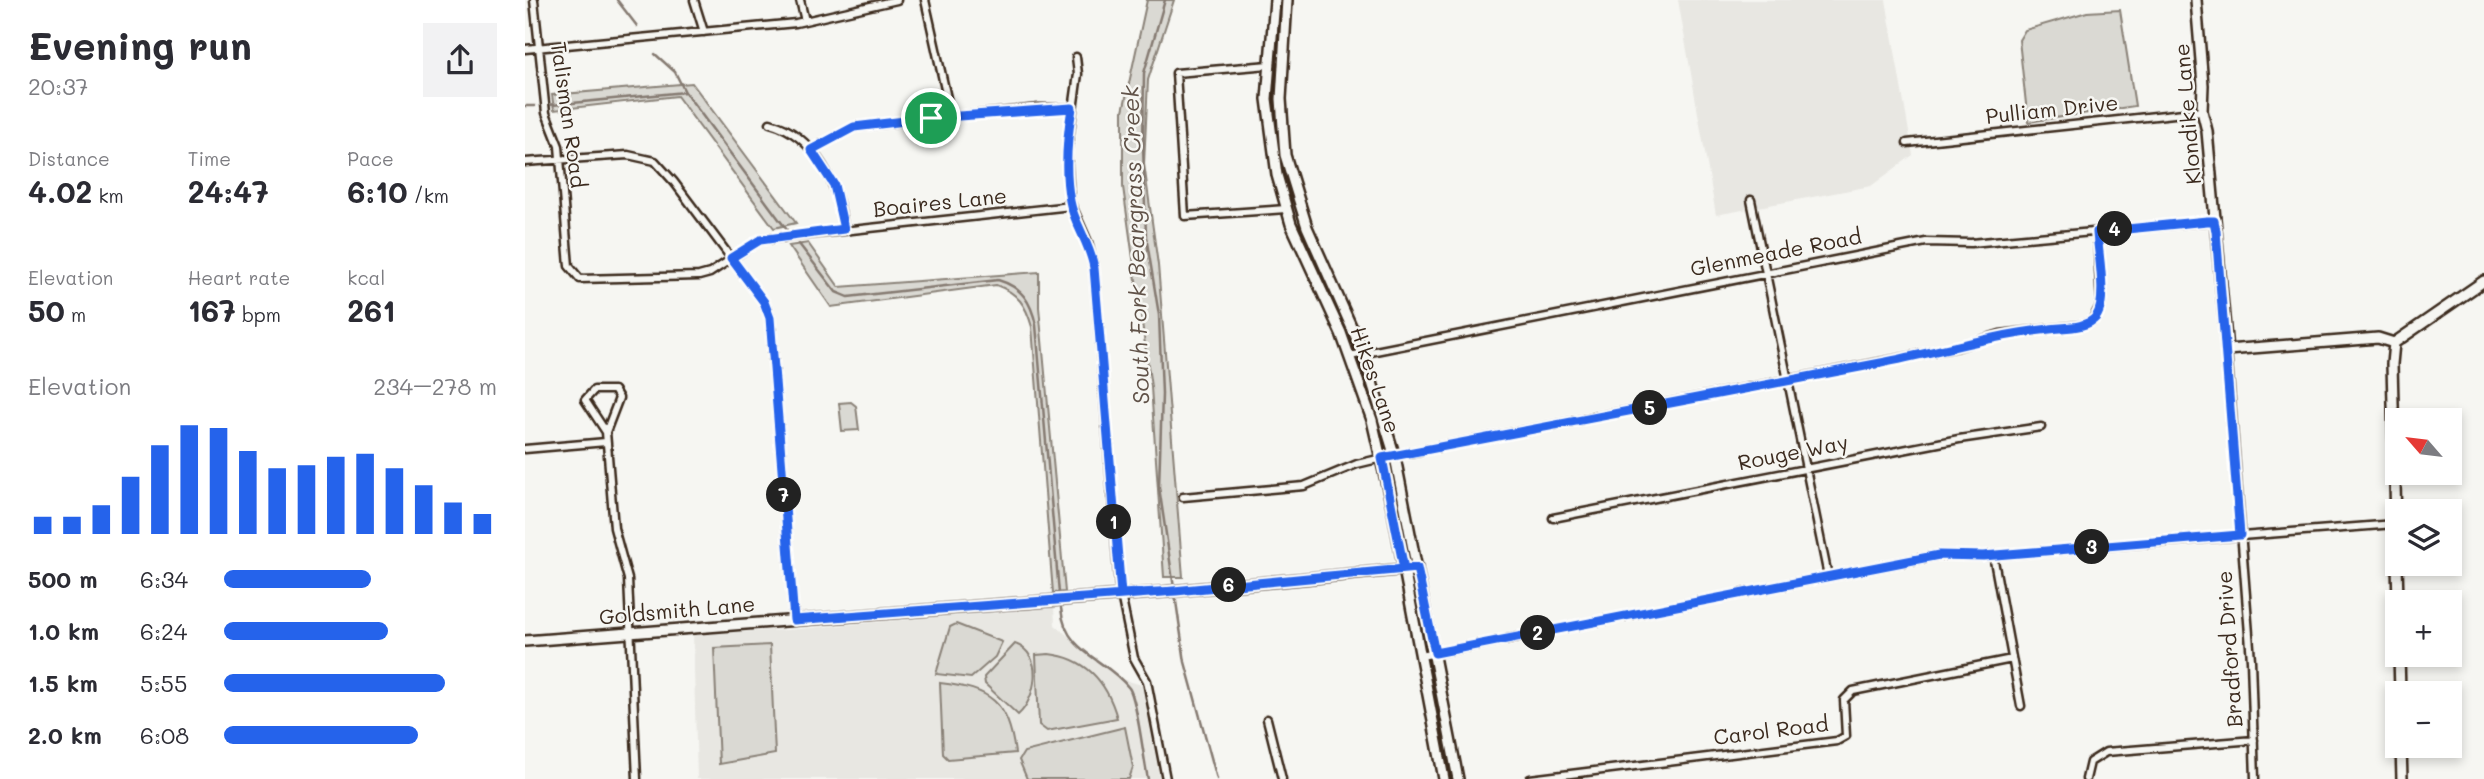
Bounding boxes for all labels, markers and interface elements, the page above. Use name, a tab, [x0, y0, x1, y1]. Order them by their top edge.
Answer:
text: Evening run	[28, 20, 252, 70]
button: share	[423, 23, 497, 97]
street label: Talisman Road	[546, 40, 593, 190]
street label: Klondike Lane	[2167, 42, 2206, 186]
text: 20:37	[28, 71, 88, 101]
water label: South Fork Beargrass Creek	[1114, 84, 1156, 405]
pin	[901, 88, 961, 148]
street label: Pulliam Drive	[1984, 88, 2120, 129]
icon: arrive	[912, 99, 950, 137]
text: Distance	[28, 146, 110, 171]
text: Time	[188, 146, 231, 171]
text: Pace	[347, 146, 394, 171]
text: 4.02	[28, 171, 92, 211]
text: 24:47	[188, 171, 269, 211]
text: 6:10	[347, 171, 408, 211]
street label: Boaires Lane	[872, 181, 1008, 222]
text: km	[92, 183, 124, 208]
text: /km	[408, 183, 449, 208]
pin: 4	[2097, 212, 2133, 246]
text: 4	[2108, 216, 2121, 241]
street label: Glenmeade Road	[1688, 222, 1864, 281]
text: Elevation	[28, 265, 113, 290]
text: Heart rate	[188, 265, 290, 290]
text: kcal	[347, 265, 385, 290]
text: 50	[28, 290, 65, 330]
text: 167	[188, 290, 236, 330]
text: 261	[347, 290, 396, 330]
text: m	[65, 302, 86, 327]
text: bpm	[236, 302, 281, 327]
street label: Hikes Lane	[1346, 323, 1407, 437]
text: Elevation	[28, 371, 131, 401]
text: 234–278 m	[373, 371, 497, 401]
pin: 5	[1633, 390, 1667, 426]
text: 5	[1644, 395, 1655, 420]
north arrow	[2385, 408, 2462, 485]
map controls	[2385, 408, 2462, 758]
street label: Rouge Way	[1735, 428, 1850, 475]
pin: 7	[767, 477, 801, 512]
text: 7	[778, 482, 789, 507]
button: layers	[2385, 499, 2462, 576]
pin: 1	[1097, 504, 1131, 540]
text: 1	[1109, 509, 1118, 534]
pin: 3	[2075, 530, 2109, 564]
text: 3	[2086, 534, 2097, 559]
text: 500 m	[28, 564, 98, 594]
text: 6:34	[140, 564, 188, 594]
pin: 6	[1211, 568, 1247, 602]
street label: Bradford Drive	[2210, 570, 2247, 728]
text: 6	[1223, 572, 1234, 597]
street label: Goldsmith Lane	[598, 589, 756, 630]
button: +	[2385, 590, 2462, 667]
text: 1.0 km	[28, 616, 99, 646]
text: 6:24	[140, 616, 187, 646]
pin: 2	[1521, 616, 1555, 650]
text: 2	[1532, 620, 1543, 645]
text: 1.5 km	[28, 668, 98, 698]
text: 5:55	[140, 668, 187, 698]
button: −	[2385, 681, 2462, 758]
street label: Carol Road	[1712, 709, 1830, 750]
text: 2.0 km	[28, 720, 102, 750]
text: 6:08	[140, 720, 189, 750]

